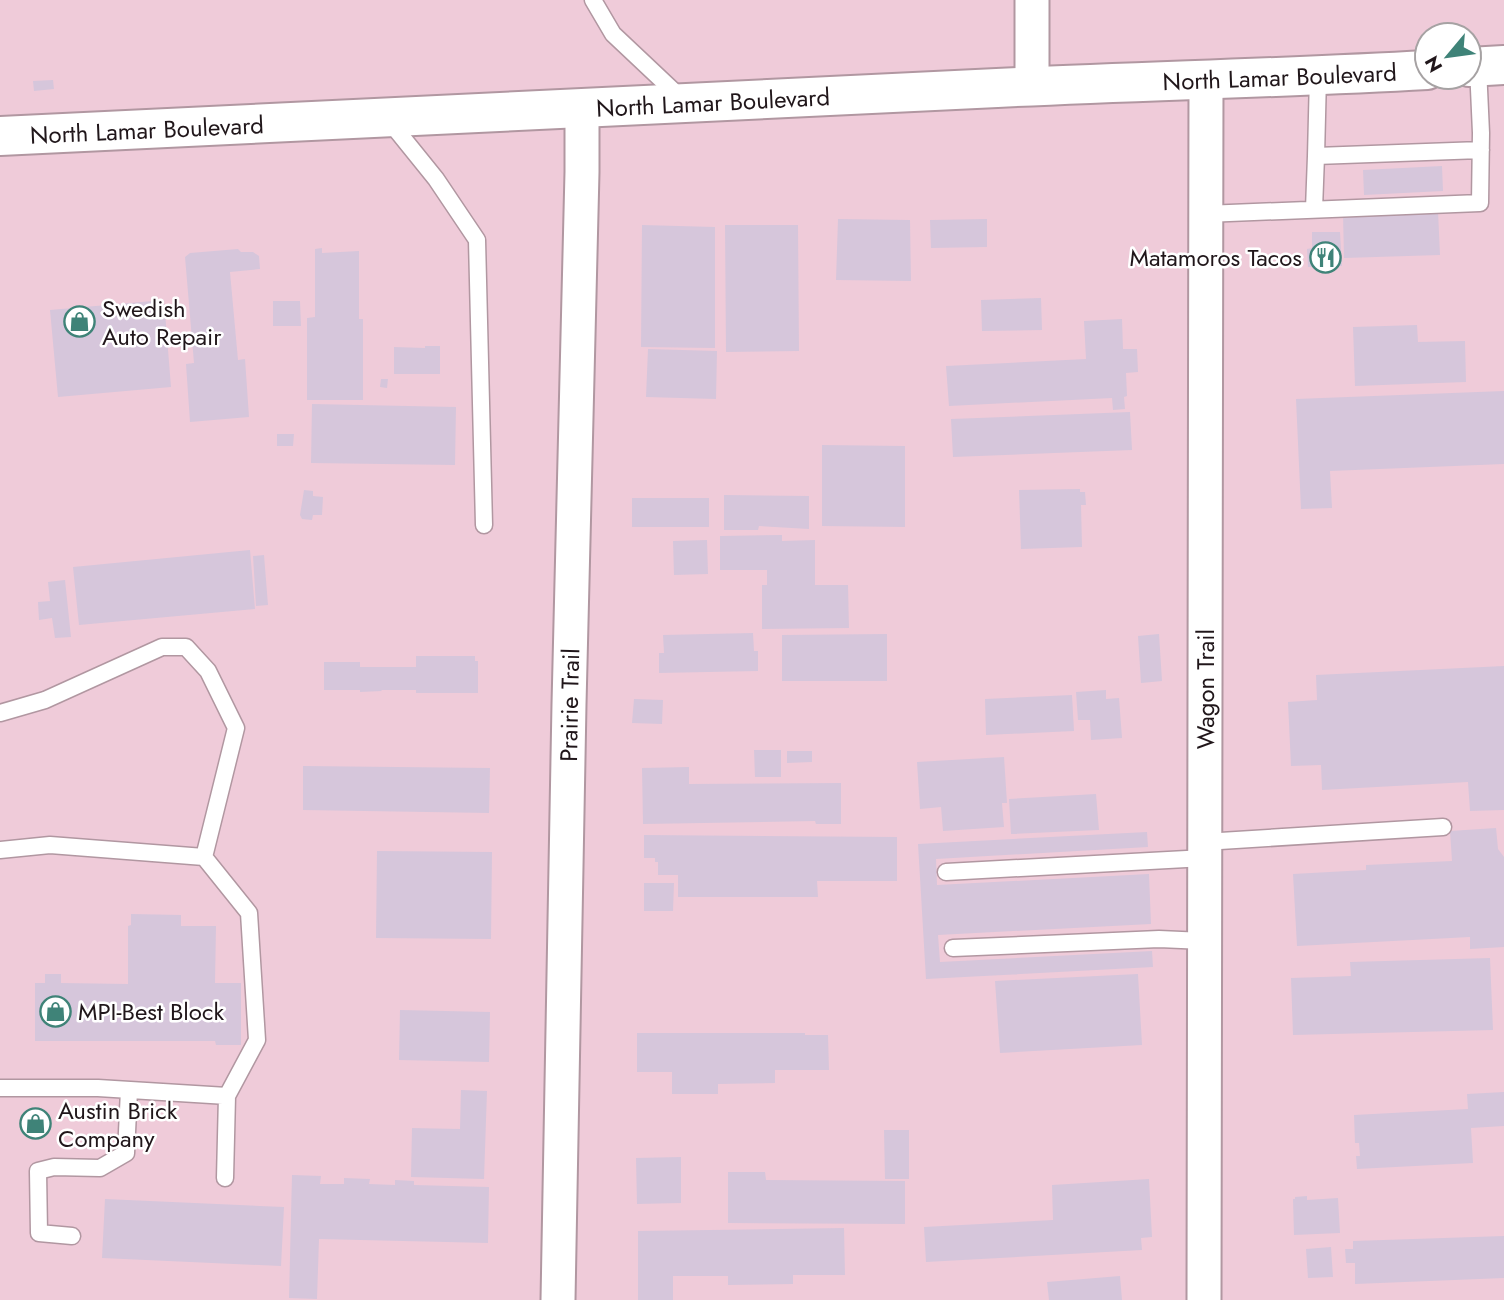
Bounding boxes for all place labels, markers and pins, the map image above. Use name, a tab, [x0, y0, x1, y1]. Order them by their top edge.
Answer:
place label: Matamoros Tacos	[1129, 240, 1302, 275]
restaurant icon: Matamoros Tacos	[1308, 240, 1342, 274]
place label: Swedish Auto Repair	[102, 291, 222, 354]
shop icon: Swedish Auto Repair	[62, 305, 96, 339]
shop icon: MPI-Best Block	[38, 994, 72, 1028]
place label: MPI-Best Block	[78, 994, 224, 1029]
place label: Austin Brick Company	[58, 1093, 178, 1156]
shop icon: Austin Brick Company	[18, 1107, 52, 1141]

